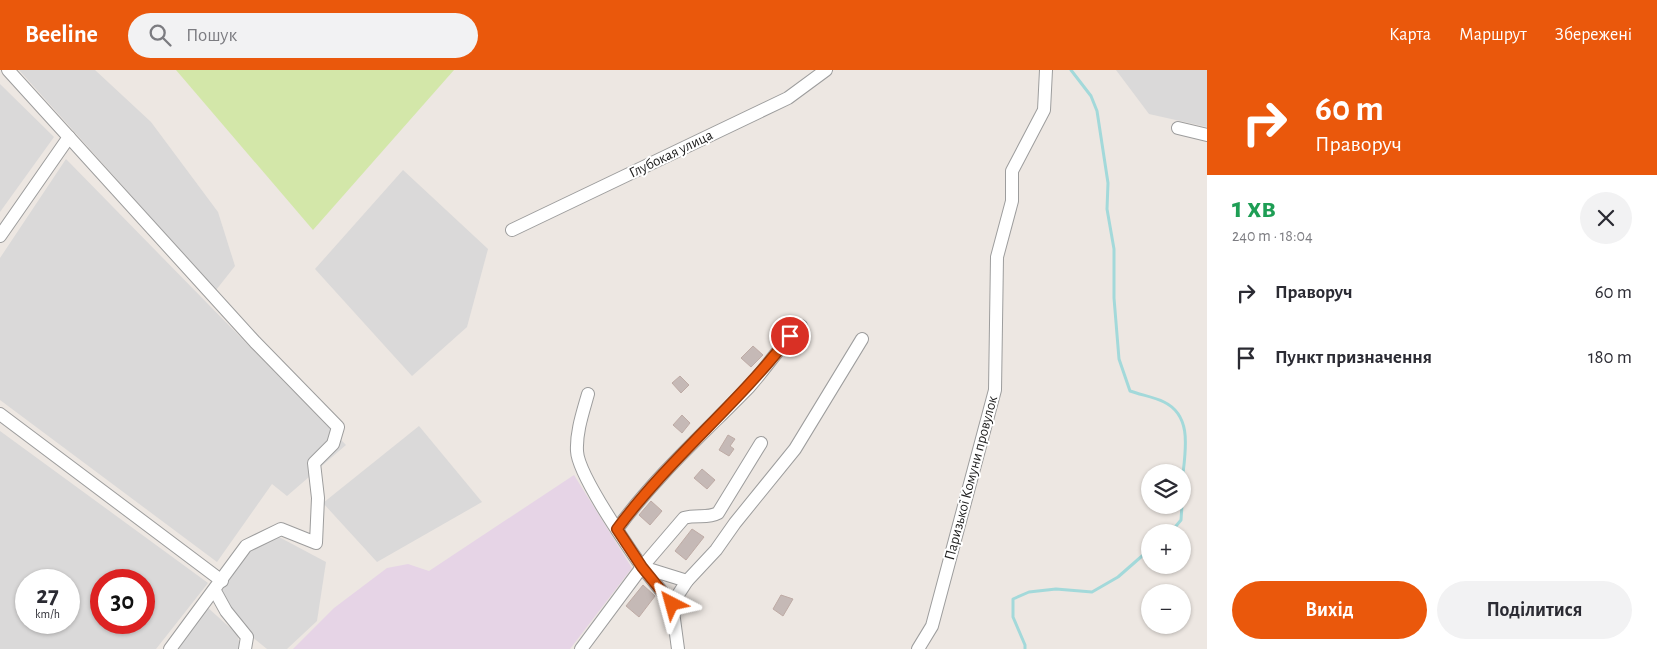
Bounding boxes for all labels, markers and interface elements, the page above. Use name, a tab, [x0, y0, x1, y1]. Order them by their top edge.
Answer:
search box	[128, 13, 478, 58]
icon: search	[146, 21, 174, 49]
text: Beeline	[25, 23, 98, 47]
text: Пошук	[186, 26, 237, 45]
text: Карта	[1389, 26, 1431, 44]
text: Маршрут	[1459, 26, 1527, 44]
text: Збережені	[1555, 26, 1632, 44]
icon: right	[1232, 90, 1297, 155]
text: 60 m	[1315, 92, 1384, 127]
street label: Глубокая улица	[627, 127, 715, 181]
text: Праворуч	[1315, 133, 1402, 155]
button: close	[1580, 192, 1632, 244]
text: 1 хв	[1232, 193, 1276, 223]
text: 240 m · 18:04	[1232, 228, 1313, 244]
icon: right	[1232, 279, 1260, 307]
text: Праворуч	[1275, 283, 1353, 302]
text: 60 m	[1595, 283, 1632, 302]
pin	[769, 315, 811, 357]
icon: arrive	[776, 322, 804, 350]
icon: arrive	[1232, 344, 1260, 372]
text: Пункт призначення	[1275, 348, 1432, 367]
text: 180 m	[1588, 348, 1632, 367]
street label: Паризької Комуни провулок	[942, 394, 1000, 562]
map controls	[1141, 464, 1191, 634]
button: layers	[1141, 464, 1191, 514]
button: +	[1141, 524, 1191, 574]
speed limit sign: 30	[90, 569, 155, 634]
position arrow	[645, 577, 697, 629]
button: Вихід	[1232, 581, 1427, 639]
button: Поділитися	[1437, 581, 1632, 639]
text: 27	[36, 583, 59, 608]
button: −	[1141, 584, 1191, 634]
text: km/h	[35, 608, 60, 620]

